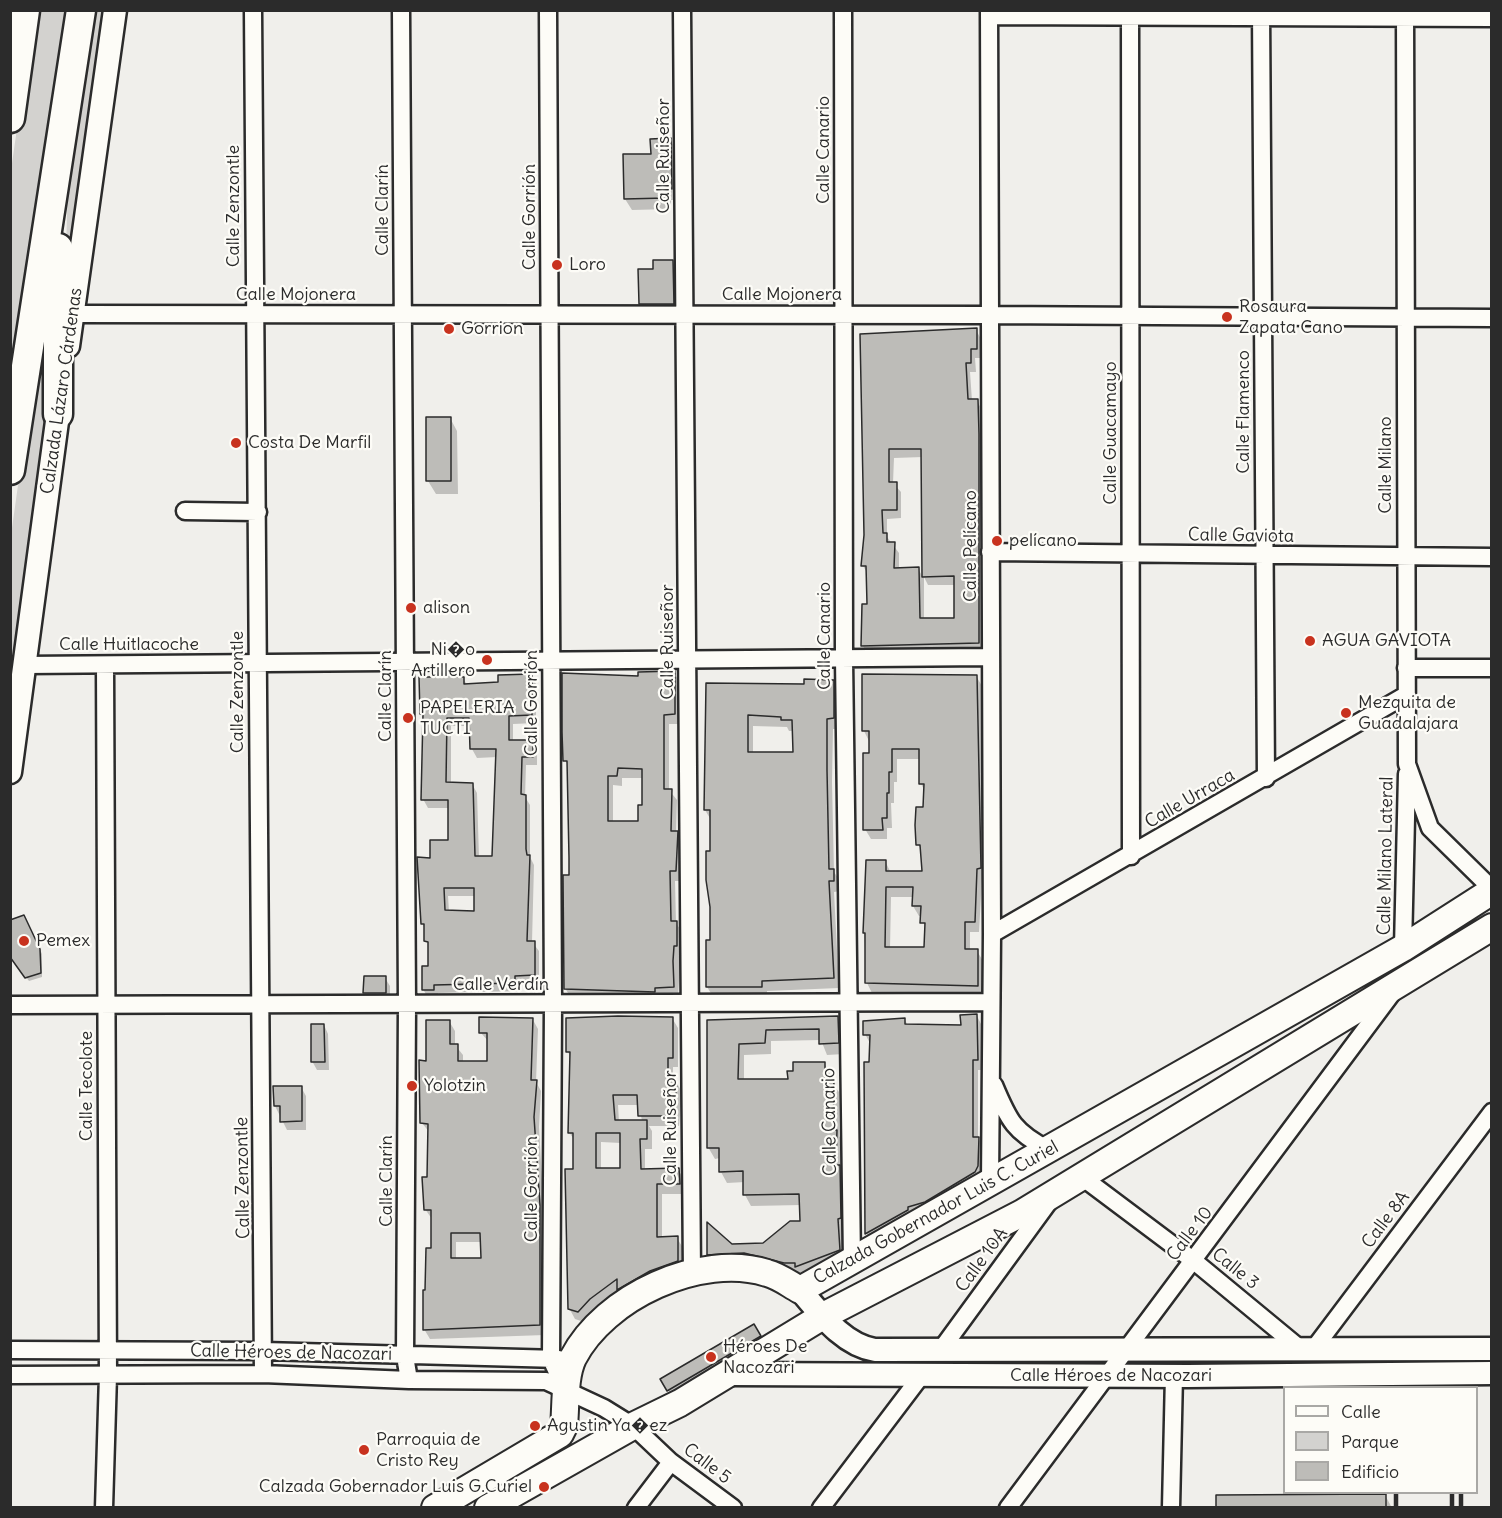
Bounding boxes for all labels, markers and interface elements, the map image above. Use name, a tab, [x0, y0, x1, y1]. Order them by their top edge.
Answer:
street label: Calle Canario	[813, 96, 835, 204]
street label: Calle Ruiseñor	[653, 98, 675, 214]
street label: Calle Zenzontle	[223, 145, 245, 267]
street label: Calle Clarín	[372, 164, 394, 256]
street label: Calle Gorrión	[519, 164, 541, 270]
place label: Loro	[569, 254, 606, 276]
marker: Loro	[550, 258, 564, 272]
street label: Calle Mojonera	[236, 284, 356, 306]
street label: Calle Mojonera	[722, 284, 842, 306]
street label: Calzada Lázaro Cárdenas	[37, 286, 87, 496]
place label: Rosaura Zapata Cano	[1239, 296, 1343, 338]
marker: Rosaura Zapata Cano	[1220, 310, 1234, 324]
place label: Gorrion	[461, 318, 523, 340]
marker: Gorrion	[442, 322, 456, 336]
street label: Calle Flamenco	[1233, 350, 1255, 474]
street label: Calle Guacamayo	[1100, 361, 1122, 505]
street label: Calle Milano	[1375, 416, 1397, 514]
place label: Costa De Marfil	[248, 432, 371, 454]
marker: Costa De Marfil	[229, 436, 243, 450]
street label: Calle Pelícano	[960, 490, 982, 602]
street label: Calle Gaviota	[1188, 524, 1294, 548]
place label: pelícano	[1009, 530, 1077, 552]
marker: pelícano	[990, 534, 1004, 548]
street label: Calle Canario	[814, 582, 836, 690]
street label: Calle Ruiseñor	[657, 584, 679, 700]
place label: alison	[423, 597, 470, 619]
marker: alison	[404, 601, 418, 615]
place label: AGUA GAVIOTA	[1322, 630, 1451, 652]
street label: Calle Zenzontle	[227, 631, 249, 753]
street label: Calle Huitlacoche	[59, 634, 199, 656]
marker: AGUA GAVIOTA	[1303, 634, 1317, 648]
place label: Ni�o Artillero	[411, 639, 475, 682]
street label: Calle Clarín	[375, 650, 397, 742]
street label: Calle Gorrión	[521, 650, 543, 756]
marker: Ni�o Artillero	[480, 653, 494, 667]
place label: Mezquita de Guadalajara	[1358, 692, 1459, 734]
place label: PAPELERIA TUCTI	[420, 697, 514, 740]
marker: Mezquita de Guadalajara	[1339, 706, 1353, 720]
marker: PAPELERIA TUCTI	[401, 711, 415, 725]
street label: Calle Urraca	[1141, 765, 1239, 833]
street label: Calle Milano Lateral	[1374, 776, 1398, 936]
place label: Pemex	[36, 930, 90, 952]
marker: Pemex	[17, 934, 31, 948]
street label: Calle Verdín	[453, 974, 549, 996]
street label: Calle Tecolote	[76, 1031, 98, 1141]
street label: Calle Canario	[818, 1068, 842, 1176]
street label: Calle Ruiseñor	[660, 1070, 682, 1186]
place label: Yolotzin	[424, 1075, 486, 1097]
marker: Yolotzin	[405, 1079, 419, 1093]
street label: Calle Zenzontle	[231, 1117, 255, 1239]
street label: Calle Clarín	[376, 1135, 398, 1227]
street label: Calle Gorrión	[521, 1136, 543, 1242]
street label: Calzada Gobernador Luis C. Curiel	[810, 1137, 1062, 1289]
street label: Calle 8A	[1358, 1187, 1414, 1253]
street label: Calle 10	[1162, 1202, 1218, 1266]
street label: Calle 10A	[951, 1223, 1013, 1297]
street label: Calle 3	[1207, 1244, 1263, 1294]
place label: Héroes De Nacozari	[723, 1336, 807, 1378]
street label: Calle Héroes de Nacozari	[190, 1340, 392, 1366]
marker: Héroes De Nacozari	[704, 1350, 718, 1364]
street label: Calle Héroes de Nacozari	[1010, 1365, 1212, 1387]
legend	[1283, 1386, 1478, 1494]
text: Calle	[1341, 1400, 1381, 1423]
place label: Agustin Ya�ez	[547, 1415, 667, 1437]
marker: Agustin Ya�ez	[528, 1419, 542, 1433]
place label: Parroquia de Cristo Rey	[376, 1429, 481, 1472]
text: Parque	[1341, 1430, 1399, 1453]
street label: Calle 5	[679, 1439, 735, 1489]
marker: Parroquia de Cristo Rey	[357, 1443, 371, 1457]
text: Edificio	[1341, 1460, 1399, 1483]
place label: Calzada Gobernador Luis G.Curiel	[259, 1476, 532, 1498]
marker: Calzada Gobernador Luis G.Curiel	[537, 1480, 551, 1494]

